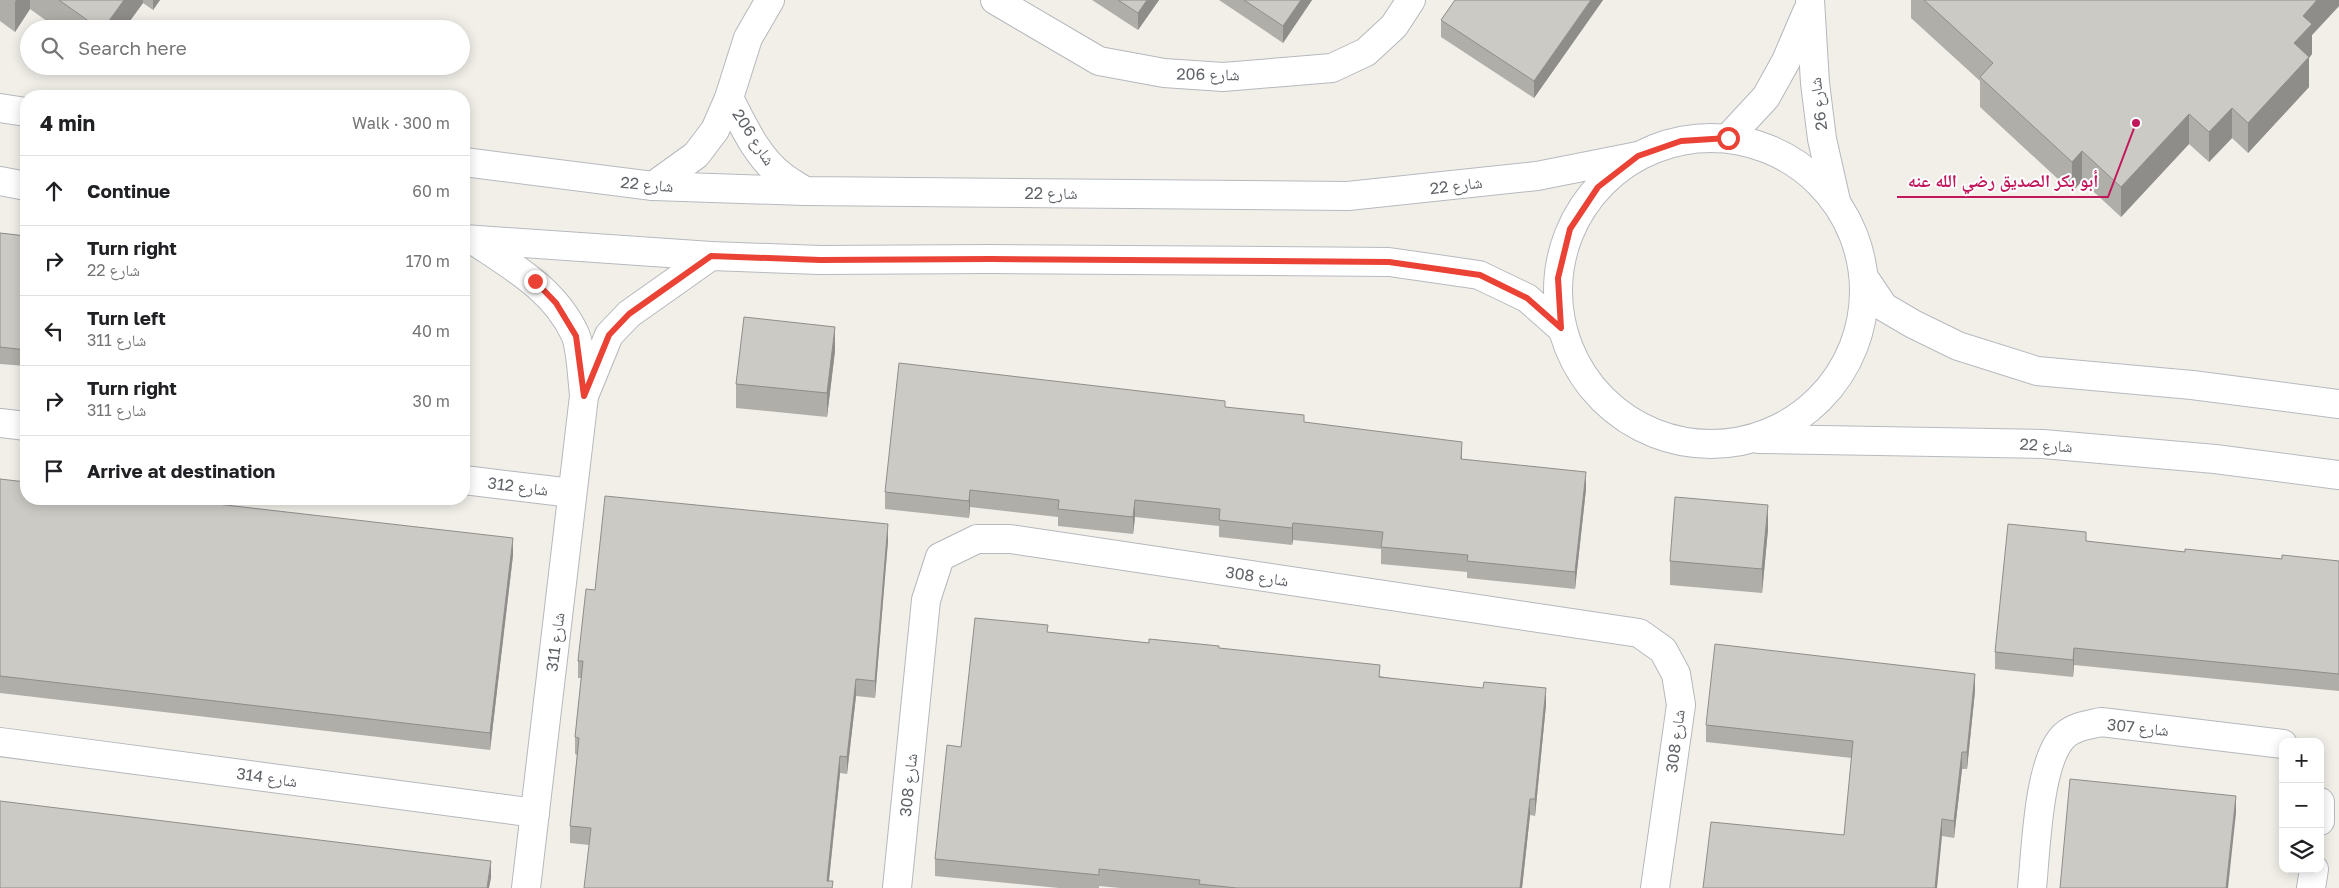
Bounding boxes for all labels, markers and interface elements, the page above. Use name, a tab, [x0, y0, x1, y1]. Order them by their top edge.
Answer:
search box	[20, 20, 470, 75]
icon: search	[38, 34, 66, 62]
text: Search here	[78, 36, 187, 59]
street label: شارع 206	[1176, 63, 1240, 86]
street label: شارع 26	[1805, 76, 1832, 132]
street label: شارع 206	[728, 105, 780, 170]
text: 4 min	[40, 110, 95, 136]
text: Walk · 300 m	[352, 113, 450, 133]
route start	[1717, 127, 1740, 150]
callout: أبو بكر الصديق رضي الله عنه	[1897, 164, 2108, 197]
text: أبو بكر الصديق رضي الله عنه	[1908, 169, 2098, 195]
street label: شارع 22	[620, 172, 674, 197]
street label: شارع 22	[1428, 172, 1484, 199]
icon: ahead	[40, 177, 68, 205]
text: Continue	[87, 179, 170, 202]
text: 60 m	[412, 181, 450, 201]
street label: شارع 22	[1025, 183, 1077, 204]
text: Turn right	[87, 236, 177, 259]
icon: right	[40, 247, 68, 275]
text: 170 m	[406, 251, 450, 271]
text: شارع 22	[87, 260, 140, 280]
route end	[524, 270, 547, 293]
text: Turn left	[87, 306, 166, 329]
icon: left	[40, 317, 68, 345]
text: 40 m	[412, 321, 450, 341]
text: شارع 311	[87, 330, 146, 350]
text: Turn right	[87, 376, 177, 399]
icon: right	[40, 387, 68, 415]
text: 30 m	[413, 391, 450, 411]
text: شارع 311	[87, 400, 146, 420]
street label: شارع 22	[2019, 434, 2073, 457]
icon: arrive	[40, 457, 68, 485]
text: Arrive at destination	[87, 459, 275, 482]
street label: شارع 312	[486, 472, 549, 501]
street label: شارع 308	[1224, 562, 1290, 591]
street label: شارع 311	[541, 611, 570, 673]
street label: شارع 308	[1661, 708, 1690, 774]
street label: شارع 307	[2106, 714, 2170, 741]
map controls	[2279, 738, 2324, 873]
button: +	[2279, 738, 2324, 783]
street label: شارع 308	[895, 752, 922, 818]
street label: شارع 314	[235, 763, 299, 792]
button: −	[2279, 783, 2324, 828]
button: layers	[2279, 828, 2324, 873]

